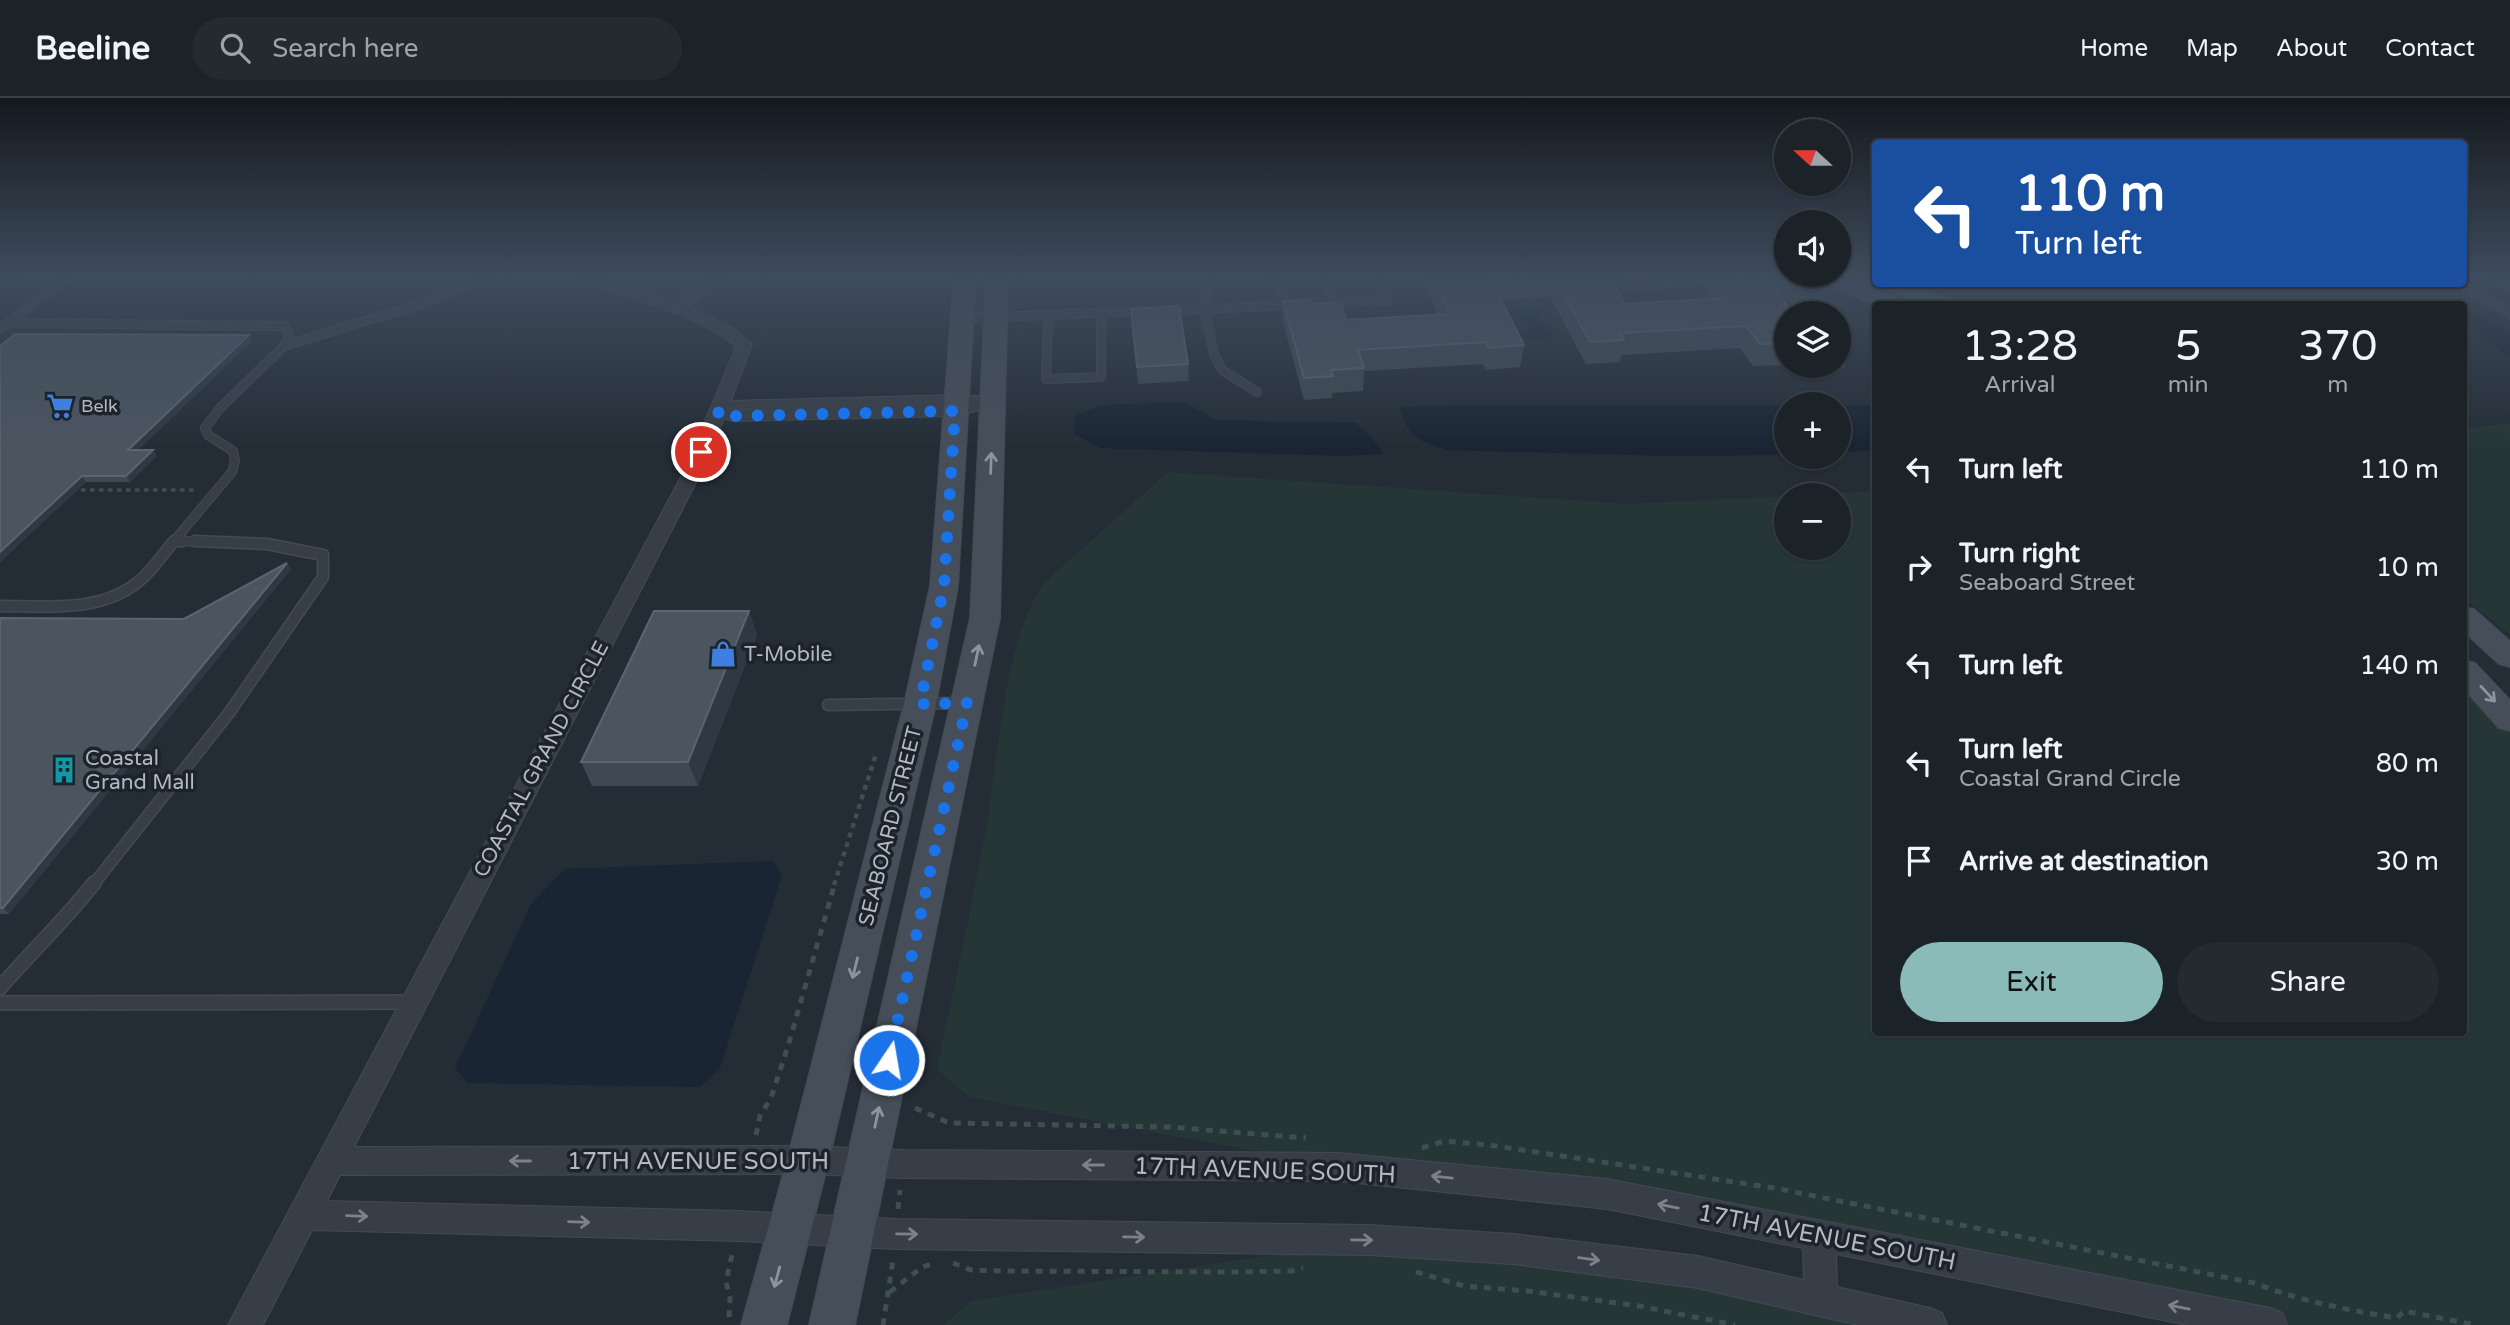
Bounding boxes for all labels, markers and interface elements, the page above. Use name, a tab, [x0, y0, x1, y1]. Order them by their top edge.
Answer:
search box	[192, 17, 682, 80]
text: Beeline	[35, 29, 150, 68]
icon: search	[216, 29, 254, 67]
text: Search here	[272, 33, 418, 64]
text: Home	[2080, 34, 2148, 63]
text: Map	[2186, 34, 2238, 63]
text: About	[2276, 34, 2347, 63]
text: Contact	[2385, 34, 2475, 63]
north arrow	[1774, 119, 1852, 196]
map controls	[1774, 119, 1851, 560]
text: 110 m	[2015, 165, 2165, 224]
icon: left	[1900, 168, 1991, 259]
button: sound	[1774, 210, 1851, 287]
text: Turn left	[2015, 225, 2142, 263]
button: layers	[1774, 301, 1851, 378]
text: 13:28	[1962, 321, 2078, 372]
text: 5	[2175, 321, 2201, 372]
text: 370	[2298, 321, 2377, 372]
text: Arrival	[1984, 371, 2055, 399]
text: min	[2168, 371, 2209, 399]
text: m	[2327, 371, 2348, 399]
supermarket icon: Belk	[45, 391, 75, 421]
button: +	[1774, 392, 1851, 469]
place label: Belk	[81, 395, 118, 417]
pin	[671, 422, 731, 482]
icon: arrive	[682, 433, 720, 471]
icon: left	[1900, 450, 1938, 488]
one-way arrow	[984, 451, 997, 474]
text: Turn left	[1959, 454, 2062, 485]
text: 110 m	[2359, 454, 2439, 485]
button: −	[1774, 483, 1851, 560]
text: Turn right	[1959, 538, 2080, 569]
icon: right	[1900, 548, 1938, 586]
text: 10 m	[2376, 552, 2439, 583]
text: Seaboard Street	[1959, 569, 2135, 597]
street label: COASTAL GRAND CIRCLE	[469, 637, 614, 882]
shop icon: T-Mobile	[708, 639, 738, 669]
place label: T-Mobile	[744, 642, 832, 667]
one-way arrow	[971, 644, 985, 667]
icon: left	[1900, 646, 1938, 684]
text: Turn left	[1959, 650, 2062, 681]
text: 140 m	[2359, 650, 2439, 681]
one-way arrow	[2479, 685, 2496, 702]
street label: SEABOARD STREET	[854, 724, 927, 928]
text: Turn left	[1959, 734, 2062, 765]
icon: left	[1900, 744, 1938, 782]
place label: Coastal Grand Mall	[85, 746, 195, 795]
text: 80 m	[2376, 748, 2439, 779]
building icon: Coastal Grand Mall	[49, 755, 79, 785]
text: Coastal Grand Circle	[1959, 765, 2181, 793]
icon: arrive	[1900, 842, 1938, 880]
text: Arrive at destination	[1959, 846, 2209, 877]
text: 30 m	[2376, 846, 2439, 877]
button: Exit	[1900, 942, 2163, 1022]
button: Share	[2177, 942, 2439, 1022]
one-way arrow	[848, 956, 861, 979]
position arrow	[852, 1023, 926, 1097]
one-way arrow	[870, 1106, 884, 1129]
street label: 17TH AVENUE SOUTH	[567, 1147, 829, 1176]
street label: 17TH AVENUE SOUTH	[1133, 1151, 1396, 1190]
one-way arrow	[508, 1154, 531, 1168]
one-way arrow	[1082, 1158, 1105, 1172]
one-way arrow	[1431, 1170, 1454, 1183]
one-way arrow	[1657, 1198, 1680, 1212]
street label: 17TH AVENUE SOUTH	[1695, 1198, 1958, 1277]
one-way arrow	[345, 1210, 368, 1223]
one-way arrow	[567, 1216, 590, 1229]
one-way arrow	[895, 1227, 918, 1241]
one-way arrow	[1123, 1230, 1146, 1244]
one-way arrow	[1350, 1233, 1373, 1247]
one-way arrow	[1577, 1252, 1599, 1265]
one-way arrow	[770, 1265, 783, 1288]
one-way arrow	[2168, 1300, 2191, 1313]

